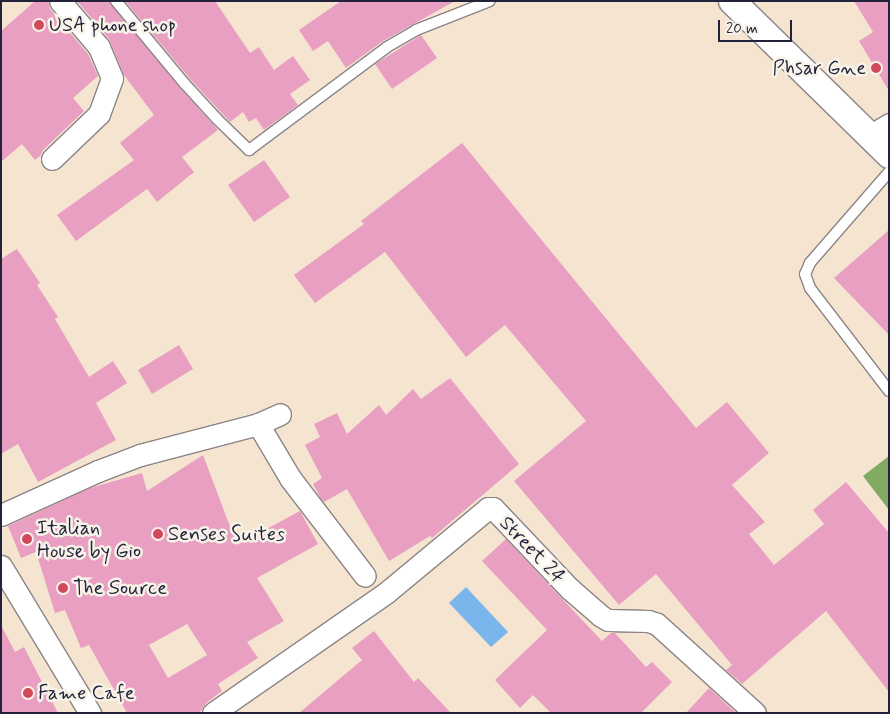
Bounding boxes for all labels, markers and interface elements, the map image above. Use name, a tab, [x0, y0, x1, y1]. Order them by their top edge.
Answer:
scale bar	[720, 10, 794, 42]
place label: USA phone shop	[49, 13, 175, 37]
marker: USA phone shop	[33, 19, 45, 31]
text: 20 m	[726, 19, 758, 39]
place label: Phsar Gne	[777, 56, 866, 80]
marker: Phsar Gne	[870, 62, 882, 74]
street label: Street 24	[494, 511, 570, 589]
place label: Italian House by Gio	[37, 516, 141, 563]
place label: Senses Suites	[168, 522, 281, 546]
marker: Senses Suites	[152, 528, 164, 540]
marker: Italian House by Gio	[21, 533, 33, 545]
place label: The Source	[73, 576, 161, 600]
marker: The Source	[57, 582, 69, 594]
place label: Fame Cafe	[38, 681, 134, 705]
marker: Fame Cafe	[22, 687, 34, 699]

